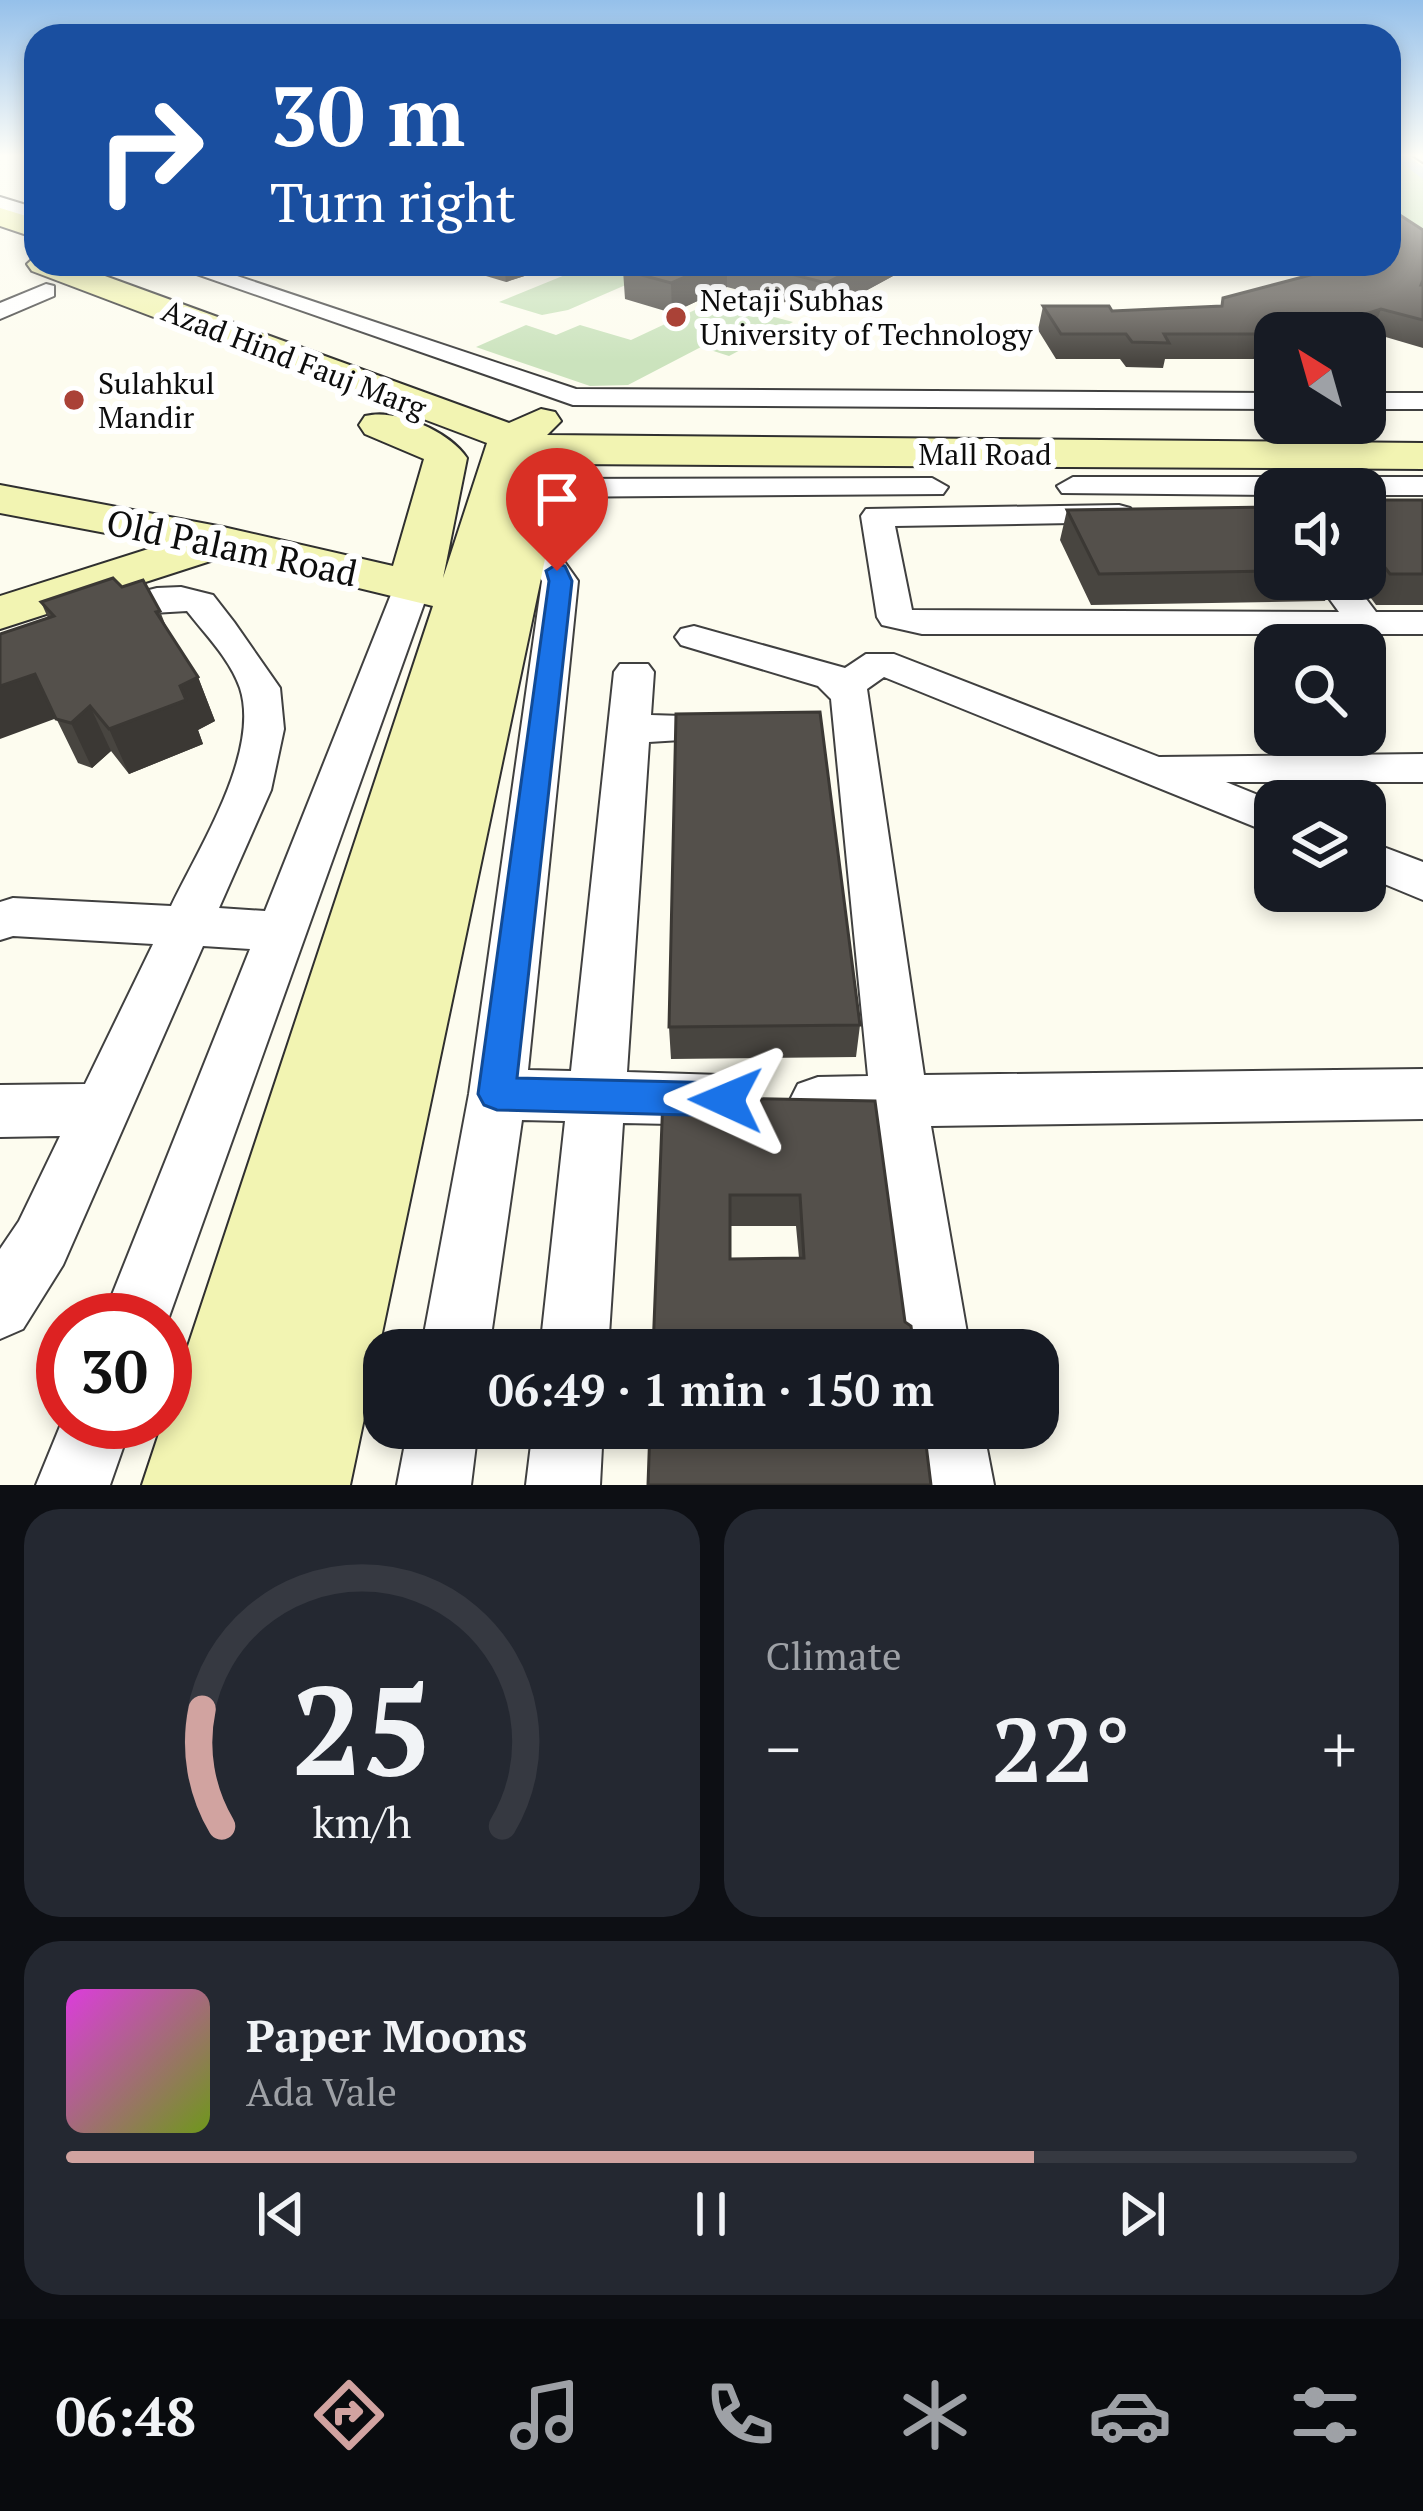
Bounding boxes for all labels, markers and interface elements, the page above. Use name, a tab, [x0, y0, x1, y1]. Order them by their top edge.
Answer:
text: 30 m	[270, 59, 465, 170]
icon: right	[72, 72, 228, 228]
text: Turn right	[270, 166, 516, 237]
place label: Netaji Subhas University of Technology	[700, 280, 1033, 354]
street label: Azad Hind Fauj Marg	[156, 290, 433, 428]
marker: Netaji Subhas University of Technology	[663, 304, 689, 330]
north arrow	[1254, 312, 1386, 444]
map controls	[1254, 312, 1386, 912]
place label: Sulahkul Mandir	[98, 363, 215, 437]
marker: Sulahkul Mandir	[61, 387, 87, 413]
street label: Mall Road	[918, 434, 1052, 474]
pin	[506, 448, 608, 571]
icon: arrive	[524, 466, 590, 532]
button: sound	[1254, 468, 1386, 600]
street label: Old Palam Road	[102, 498, 362, 596]
button: search	[1254, 624, 1386, 756]
button: layers	[1254, 780, 1386, 912]
position arrow	[663, 1037, 789, 1163]
speed limit sign: 30	[36, 1293, 192, 1449]
text: 06:49 · 1 min · 150 m	[488, 1359, 934, 1419]
text: Climate	[766, 1629, 902, 1681]
text: 25	[291, 1645, 432, 1811]
text: 22°	[992, 1688, 1131, 1808]
text: −	[766, 1704, 801, 1792]
text: +	[1322, 1704, 1357, 1792]
text: km/h	[312, 1793, 411, 1850]
text: Paper Moons	[246, 2005, 527, 2065]
text: Ada Vale	[246, 2065, 397, 2117]
icon: previous	[248, 2181, 314, 2247]
icon: pause	[678, 2181, 744, 2247]
icon: next	[1109, 2181, 1175, 2247]
icon: directions	[307, 2373, 391, 2457]
icon: music	[503, 2373, 587, 2457]
icon: phone	[698, 2373, 782, 2457]
icon: climate	[893, 2373, 977, 2457]
icon: car	[1088, 2373, 1172, 2457]
icon: filters	[1283, 2373, 1367, 2457]
text: 06:48	[56, 2380, 196, 2451]

